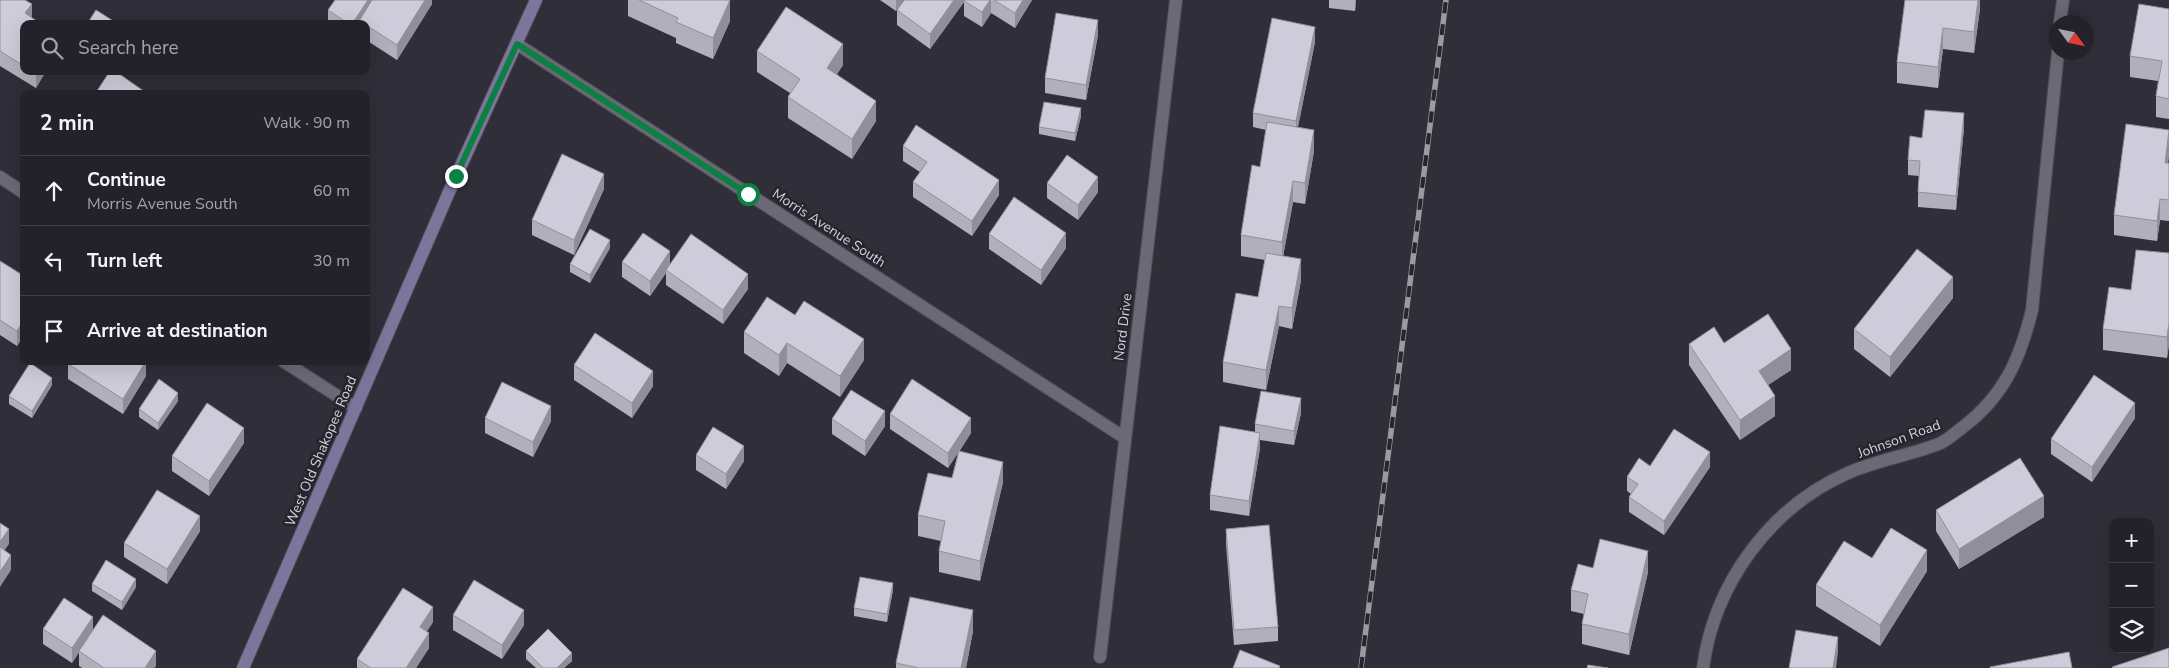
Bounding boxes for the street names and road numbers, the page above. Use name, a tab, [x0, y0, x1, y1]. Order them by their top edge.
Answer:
street label: Morris Avenue South	[769, 184, 889, 272]
street label: Nord Drive	[1109, 292, 1137, 362]
street label: West Old Shakopee Road	[281, 373, 361, 529]
street label: Johnson Road	[1854, 415, 1943, 463]

